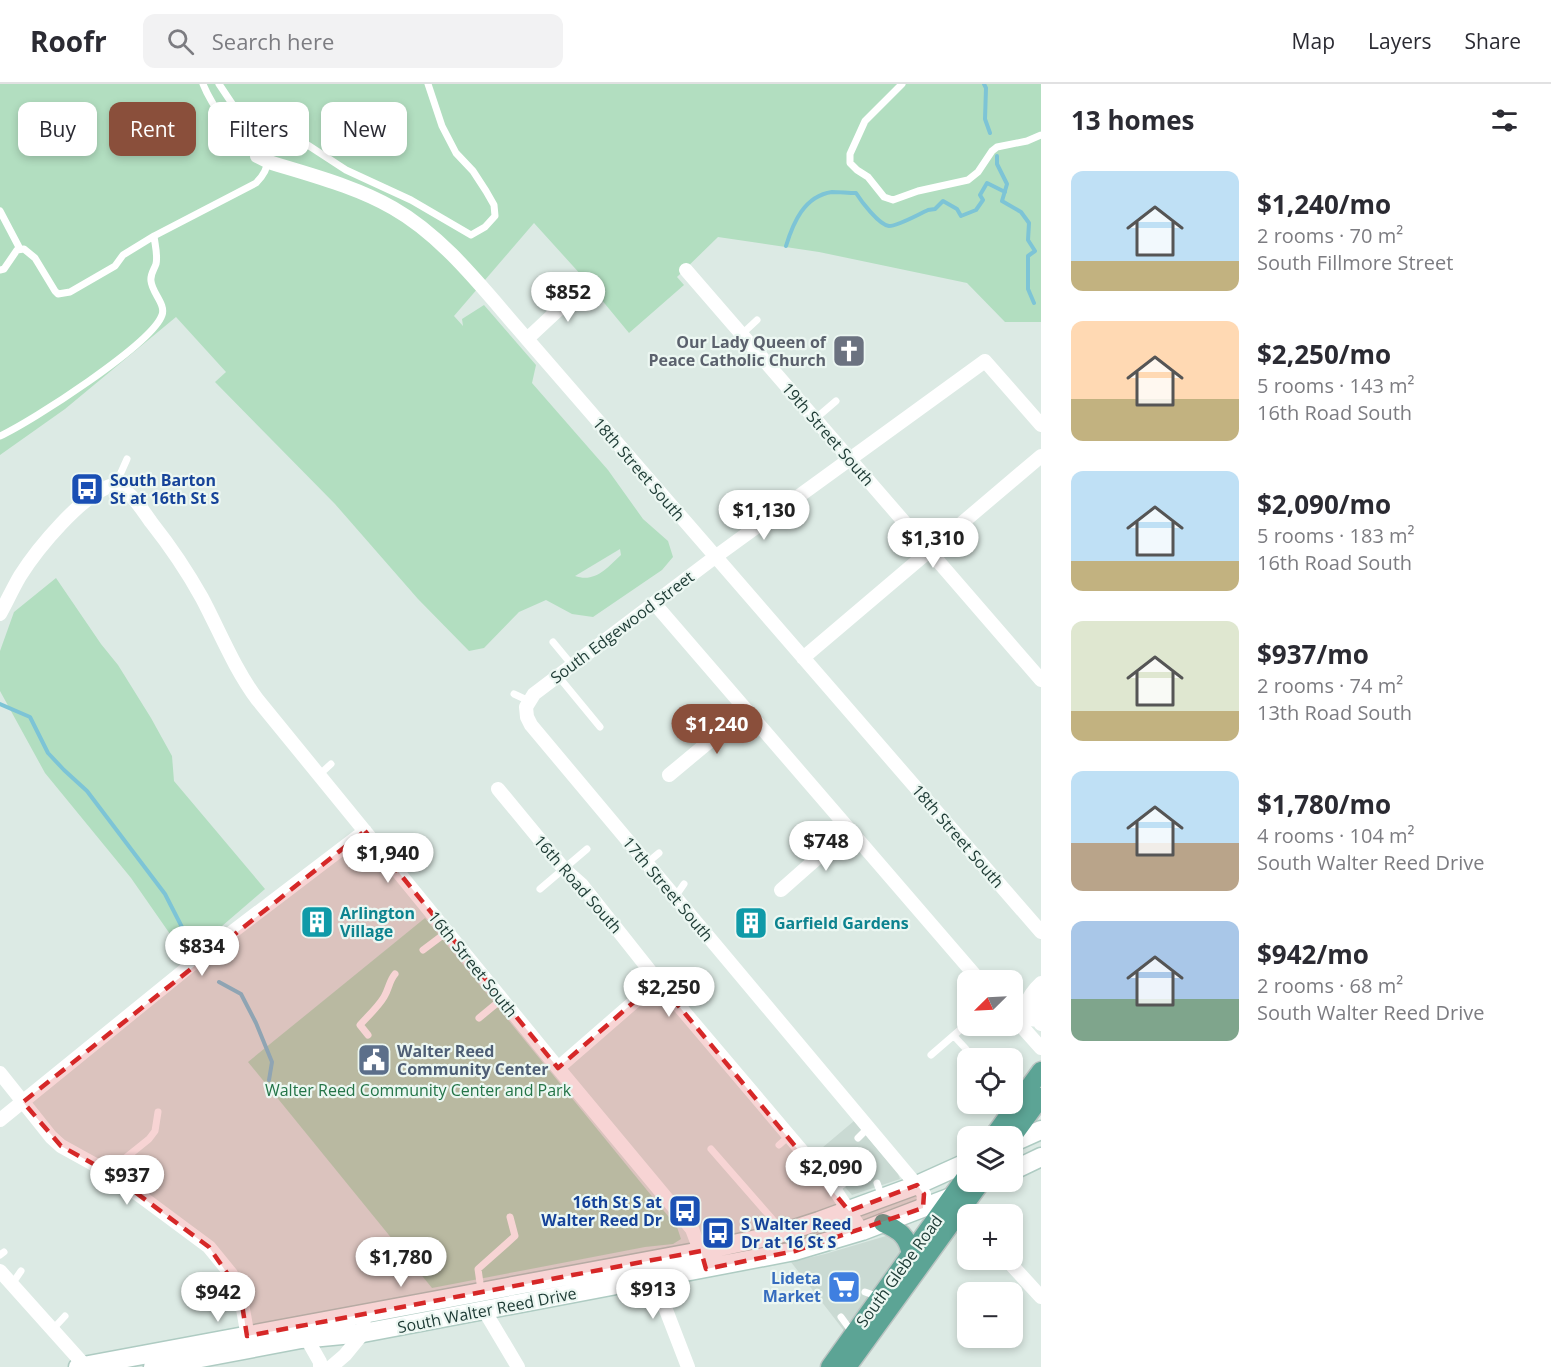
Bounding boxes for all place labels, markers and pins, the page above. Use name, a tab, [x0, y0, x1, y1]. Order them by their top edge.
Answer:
pin: $852	[532, 272, 604, 323]
place label: Our Lady Queen of Peace Catholic Church	[648, 331, 827, 371]
church icon: Our Lady Queen of Peace Catholic Church	[831, 333, 867, 369]
place label: South Barton St at 16th St S	[110, 469, 220, 509]
bus stop icon: South Barton St at 16th St S	[69, 471, 105, 507]
pin: $1,130	[715, 490, 813, 541]
pin: $1,310	[884, 518, 982, 569]
pin: $1,240	[668, 704, 766, 755]
pin: $748	[790, 821, 862, 872]
pin: $1,940	[339, 833, 437, 884]
place label: Arlington Village	[340, 902, 415, 942]
building icon: Arlington Village	[299, 904, 335, 940]
building icon: Garfield Gardens	[733, 905, 769, 941]
place label: Garfield Gardens	[774, 912, 909, 934]
pin: $834	[166, 926, 238, 977]
pin: $2,250	[620, 967, 718, 1018]
place label: Walter Reed Community Center	[397, 1040, 548, 1080]
public building icon: Walter Reed Community Center	[356, 1042, 392, 1078]
pin: $2,090	[782, 1147, 880, 1198]
pin: $937	[91, 1155, 163, 1206]
place label: 16th St S at Walter Reed Dr	[541, 1191, 662, 1231]
bus stop icon: 16th St S at Walter Reed Dr	[667, 1193, 703, 1229]
place label: S Walter Reed Dr at 16 St S	[741, 1213, 851, 1253]
bus stop icon: S Walter Reed Dr at 16 St S	[700, 1215, 736, 1251]
pin: $1,780	[352, 1237, 450, 1288]
place label: Lideta Market	[763, 1267, 821, 1307]
pin: $913	[617, 1269, 689, 1320]
supermarket icon: Lideta Market	[826, 1269, 862, 1305]
pin: $942	[182, 1272, 254, 1323]

